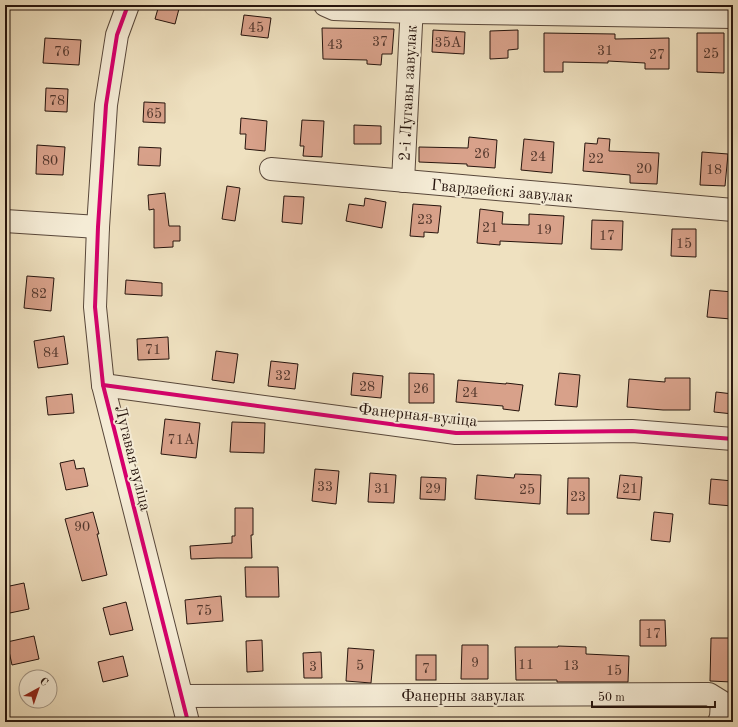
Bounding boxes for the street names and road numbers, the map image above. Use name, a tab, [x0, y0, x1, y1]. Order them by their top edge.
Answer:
street label: 2-і Лугавы завулак	[397, 25, 421, 162]
street label: Гвардзейскі завулак	[430, 178, 574, 206]
street label: Фанерная вуліца	[358, 402, 478, 430]
street label: Лугавая вуліца	[111, 404, 153, 513]
street label: Фанерны завулак	[401, 689, 525, 705]

